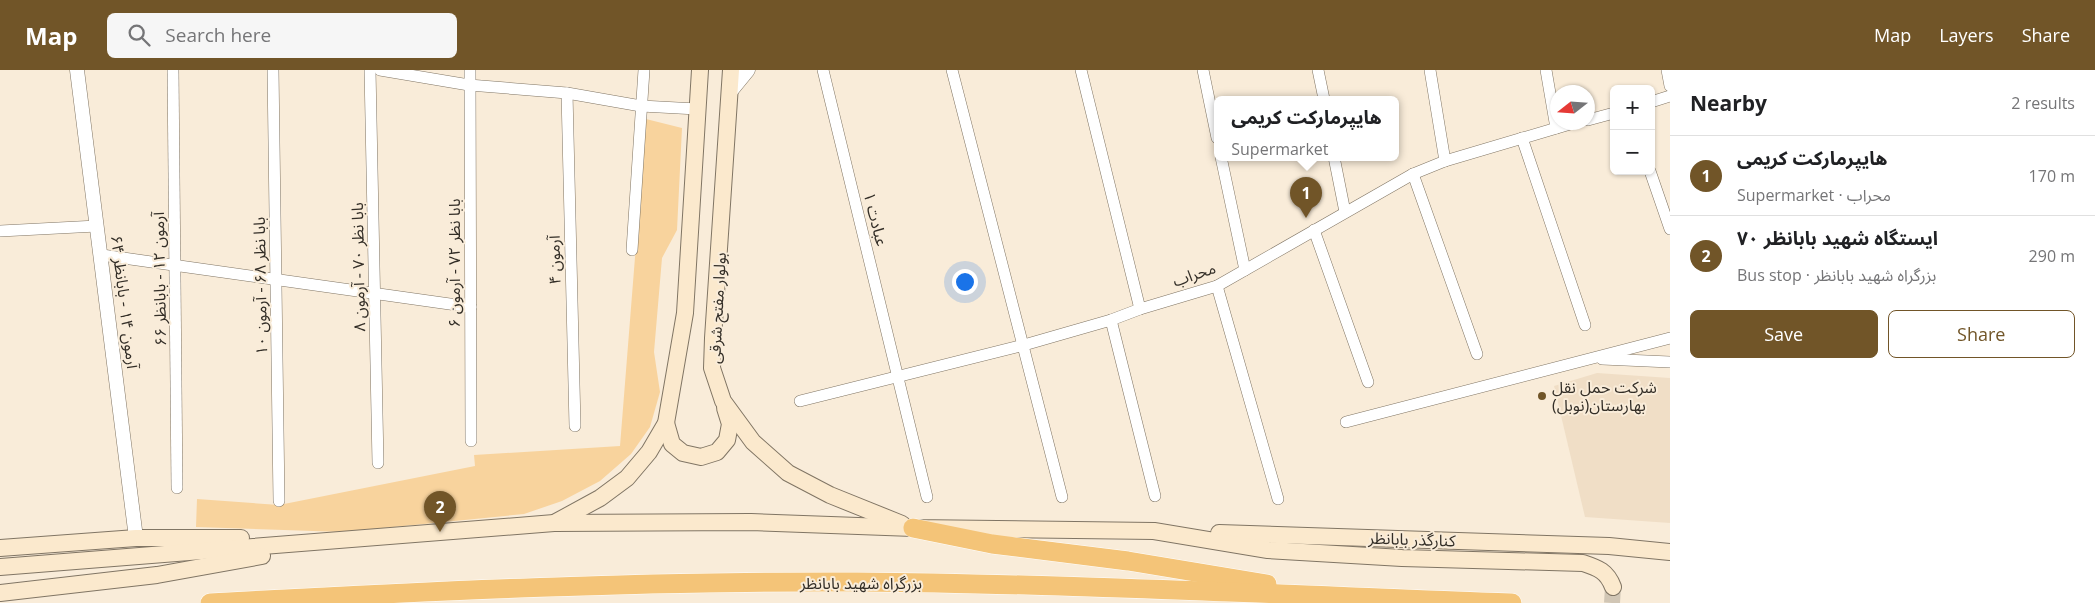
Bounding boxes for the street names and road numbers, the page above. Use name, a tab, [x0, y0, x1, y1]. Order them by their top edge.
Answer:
street label: عبادت ۱	[859, 190, 893, 248]
street label: بابا نظر ۷۲ - آرمون ۶	[443, 198, 465, 328]
street label: بابا نظر ۷۰ - آرمون ۸	[346, 202, 370, 332]
street label: آرمون ۱۲ - بابانظر ۶۶	[147, 210, 171, 346]
street label: بابا نظر ۶۸ - آرمون ۱۰	[248, 217, 272, 355]
street label: آرمون ۱۴ - بابانظر ۶۴	[106, 234, 144, 371]
street label: آرمون ۴	[543, 234, 565, 285]
street label: بولوار مفتح شرقی	[703, 252, 733, 364]
street label: محراب	[1170, 256, 1218, 292]
street label: کنارگذر بابانظر	[1367, 526, 1456, 552]
street label: بزرگراه شهید بابانظر	[799, 572, 922, 594]

